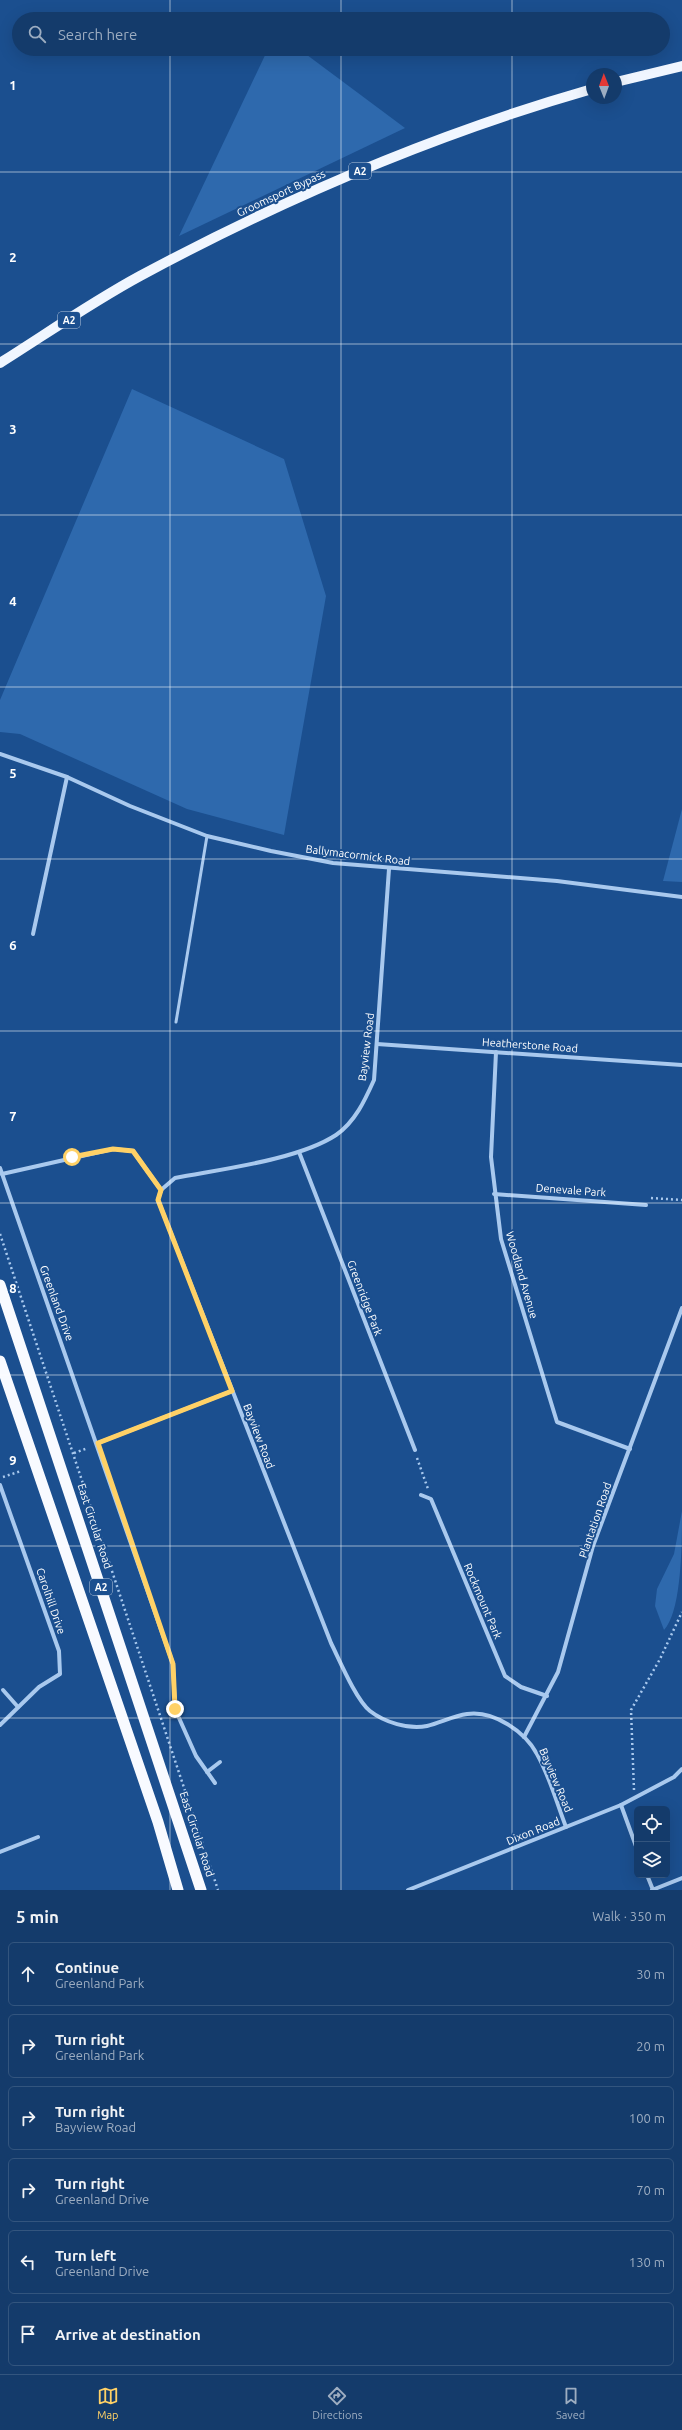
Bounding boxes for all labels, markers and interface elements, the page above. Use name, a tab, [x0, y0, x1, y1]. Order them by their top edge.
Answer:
search box	[12, 12, 670, 56]
icon: search	[26, 23, 48, 45]
text: Search here	[58, 26, 137, 43]
north arrow	[586, 68, 622, 104]
text: 1	[9, 78, 17, 92]
road number: A2	[349, 163, 371, 179]
street label: Groomsport Bypass	[235, 167, 327, 219]
text: 2	[9, 250, 17, 264]
road number: A2	[58, 312, 80, 328]
text: 3	[9, 422, 17, 436]
text: 4	[9, 594, 17, 608]
text: 5	[9, 766, 17, 780]
street label: Ballymacormick Road	[305, 843, 411, 867]
text: 6	[9, 938, 17, 952]
street label: Bayview Road	[356, 1012, 376, 1082]
street label: Heatherstone Road	[482, 1036, 578, 1054]
text: 7	[9, 1109, 17, 1123]
route start	[63, 1148, 81, 1166]
street label: Denevale Park	[535, 1182, 607, 1198]
street label: Woodland Avenue	[504, 1230, 540, 1320]
street label: Greenridge Park	[345, 1259, 385, 1338]
street label: Greenland Drive	[38, 1264, 76, 1342]
text: 8	[9, 1281, 17, 1295]
street label: Bayview Road	[241, 1402, 277, 1470]
text: 9	[9, 1453, 17, 1467]
street label: Plantation Road	[576, 1481, 614, 1559]
street label: East Circular Road	[76, 1482, 114, 1570]
street label: Rockmount Park	[462, 1561, 505, 1641]
street label: Carolhill Drive	[34, 1566, 68, 1636]
road number: A2	[90, 1579, 112, 1595]
route end	[166, 1700, 184, 1718]
street label: Bayview Road	[537, 1746, 575, 1814]
street label: East Circular Road	[178, 1790, 216, 1878]
map controls	[634, 1806, 670, 1878]
button: locate	[634, 1806, 670, 1842]
street label: Dixon Road	[505, 1815, 561, 1847]
button: layers	[634, 1842, 670, 1878]
text: 5 min	[16, 1907, 59, 1926]
text: Walk · 350 m	[592, 1909, 666, 1923]
text: Continue	[55, 1959, 119, 1976]
icon: ahead	[17, 1963, 39, 1985]
text: 30 m	[636, 1967, 665, 1981]
text: Greenland Park	[55, 1976, 144, 1990]
text: Turn right	[55, 2031, 125, 2048]
icon: right	[17, 2035, 39, 2057]
text: 20 m	[636, 2039, 665, 2053]
text: Greenland Park	[55, 2048, 144, 2062]
text: Turn right	[55, 2103, 125, 2120]
icon: right	[17, 2107, 39, 2129]
text: 100 m	[629, 2111, 665, 2125]
text: Bayview Road	[55, 2120, 136, 2134]
text: Turn right	[55, 2175, 125, 2192]
icon: right	[17, 2179, 39, 2201]
text: 70 m	[636, 2183, 665, 2197]
text: Greenland Drive	[55, 2192, 149, 2206]
text: Turn left	[55, 2247, 116, 2264]
icon: left	[17, 2251, 39, 2273]
text: 130 m	[629, 2255, 665, 2269]
text: Greenland Drive	[55, 2264, 149, 2278]
icon: arrive	[17, 2323, 39, 2345]
text: Arrive at destination	[55, 2326, 201, 2343]
tab: Map	[97, 2385, 119, 2421]
tab: Directions	[312, 2385, 362, 2421]
tab: Saved	[556, 2385, 585, 2421]

